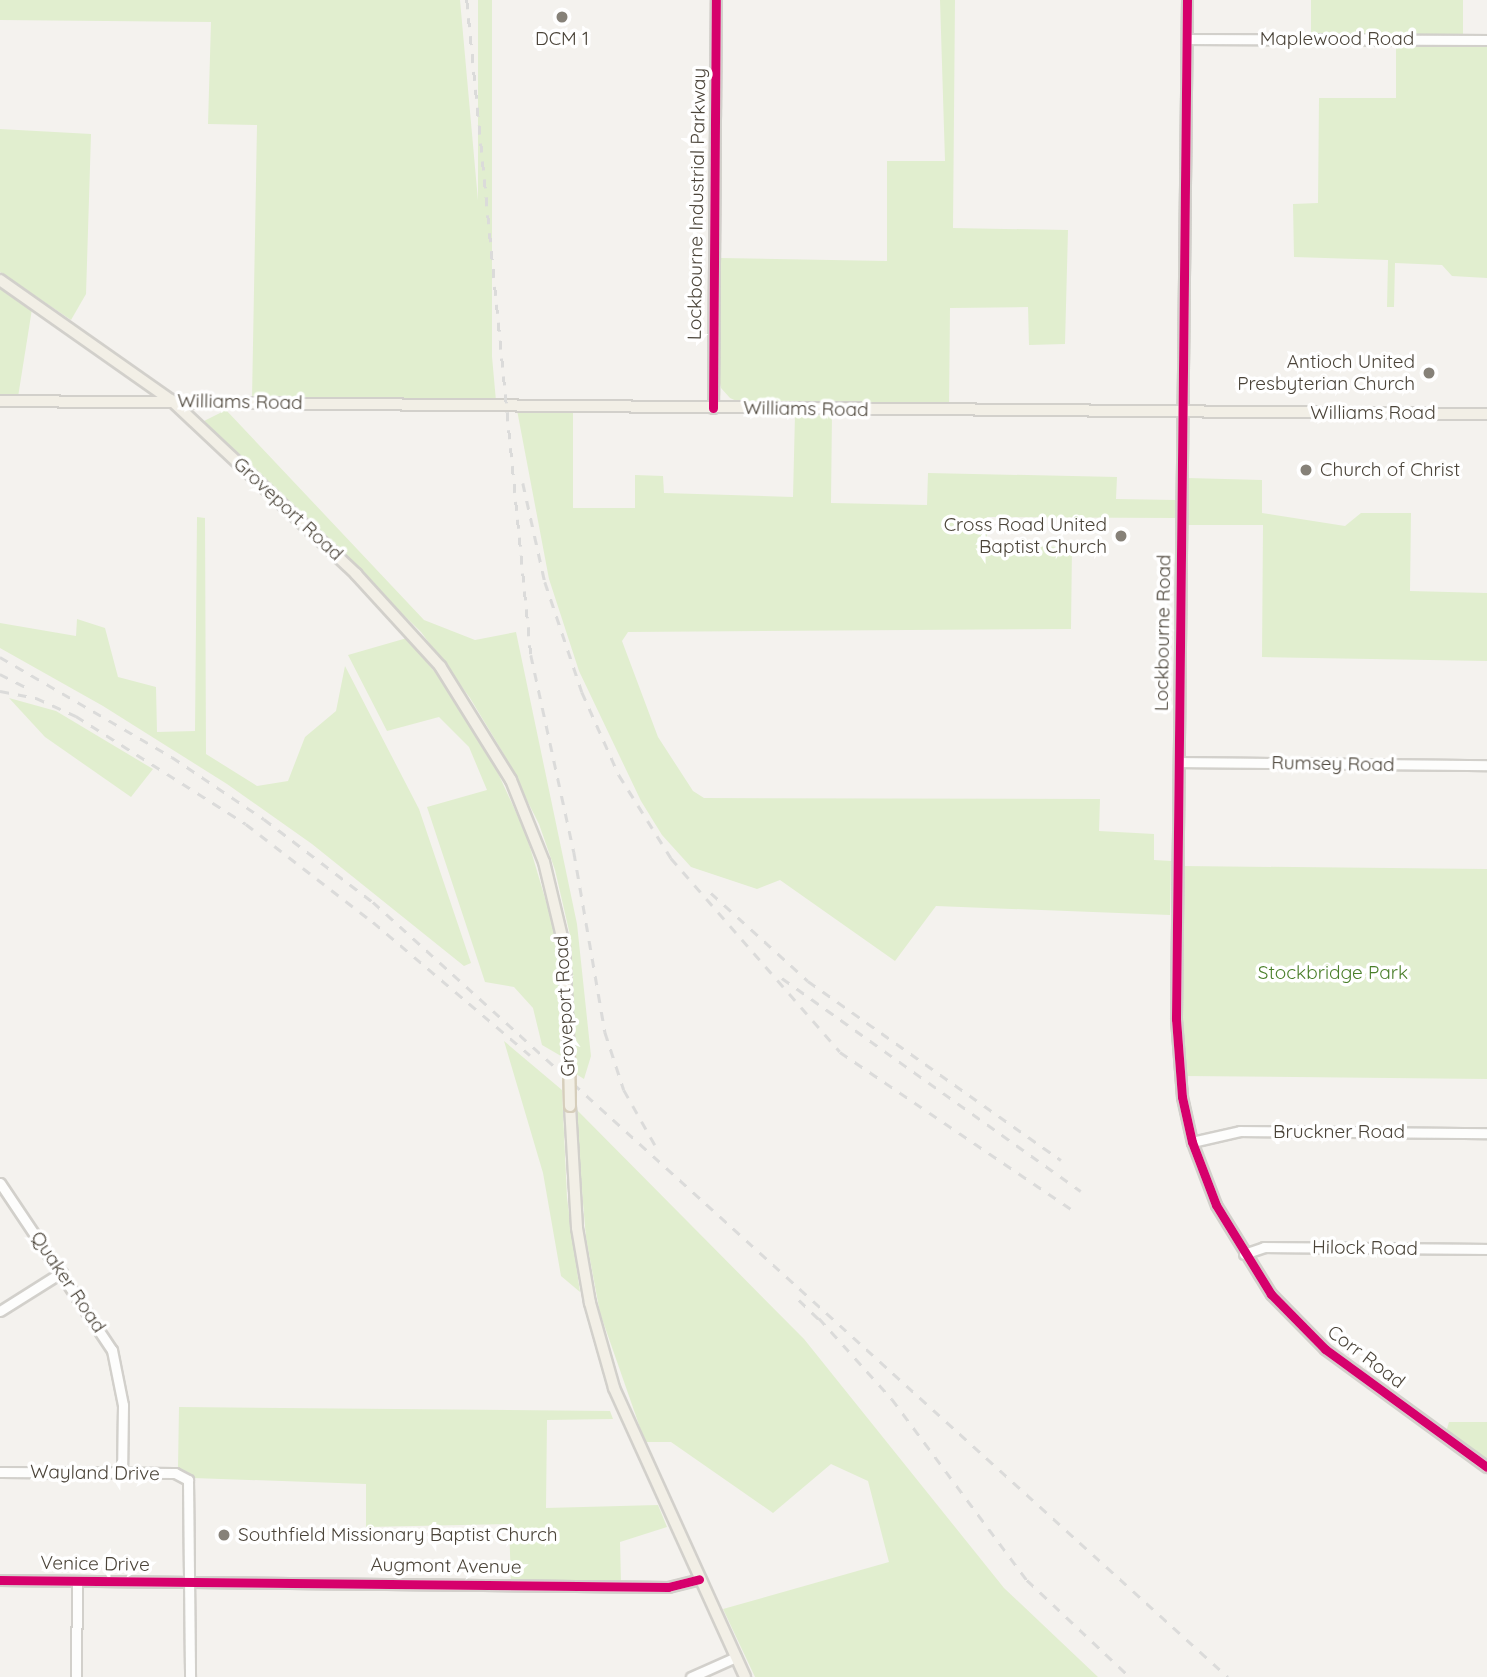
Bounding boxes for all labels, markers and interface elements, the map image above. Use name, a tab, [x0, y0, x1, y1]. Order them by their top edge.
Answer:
marker: DCM 1	[554, 9, 570, 25]
place label: DCM 1	[535, 28, 589, 50]
street label: Maplewood Road	[1260, 28, 1414, 50]
street label: Lockbourne Industrial Parkway	[683, 68, 711, 340]
place label: Antioch United Presbyterian Church	[1237, 351, 1415, 395]
marker: Antioch United Presbyterian Church	[1421, 365, 1437, 381]
street label: Williams Road	[177, 390, 303, 414]
street label: Williams Road	[743, 397, 869, 421]
street label: Williams Road	[1310, 402, 1436, 424]
street label: Groveport Road	[229, 452, 347, 566]
place label: Church of Christ	[1320, 459, 1460, 481]
marker: Church of Christ	[1298, 462, 1314, 478]
place label: Cross Road United Baptist Church	[944, 514, 1107, 558]
marker: Cross Road United Baptist Church	[1113, 528, 1129, 544]
street label: Lockbourne Road	[1150, 554, 1176, 712]
street label: Rumsey Road	[1271, 752, 1395, 776]
street label: Groveport Road	[550, 935, 580, 1077]
park label: Stockbridge Park	[1258, 962, 1408, 984]
street label: Bruckner Road	[1273, 1121, 1405, 1143]
street label: Quaker Road	[26, 1227, 110, 1337]
street label: Hilock Road	[1312, 1236, 1418, 1260]
street label: Corr Road	[1323, 1321, 1409, 1393]
street label: Wayland Drive	[30, 1460, 160, 1486]
place label: Southfield Missionary Baptist Church	[238, 1524, 558, 1546]
marker: Southfield Missionary Baptist Church	[216, 1527, 232, 1543]
street label: Venice Drive	[40, 1552, 150, 1576]
street label: Augmont Avenue	[370, 1553, 522, 1579]

